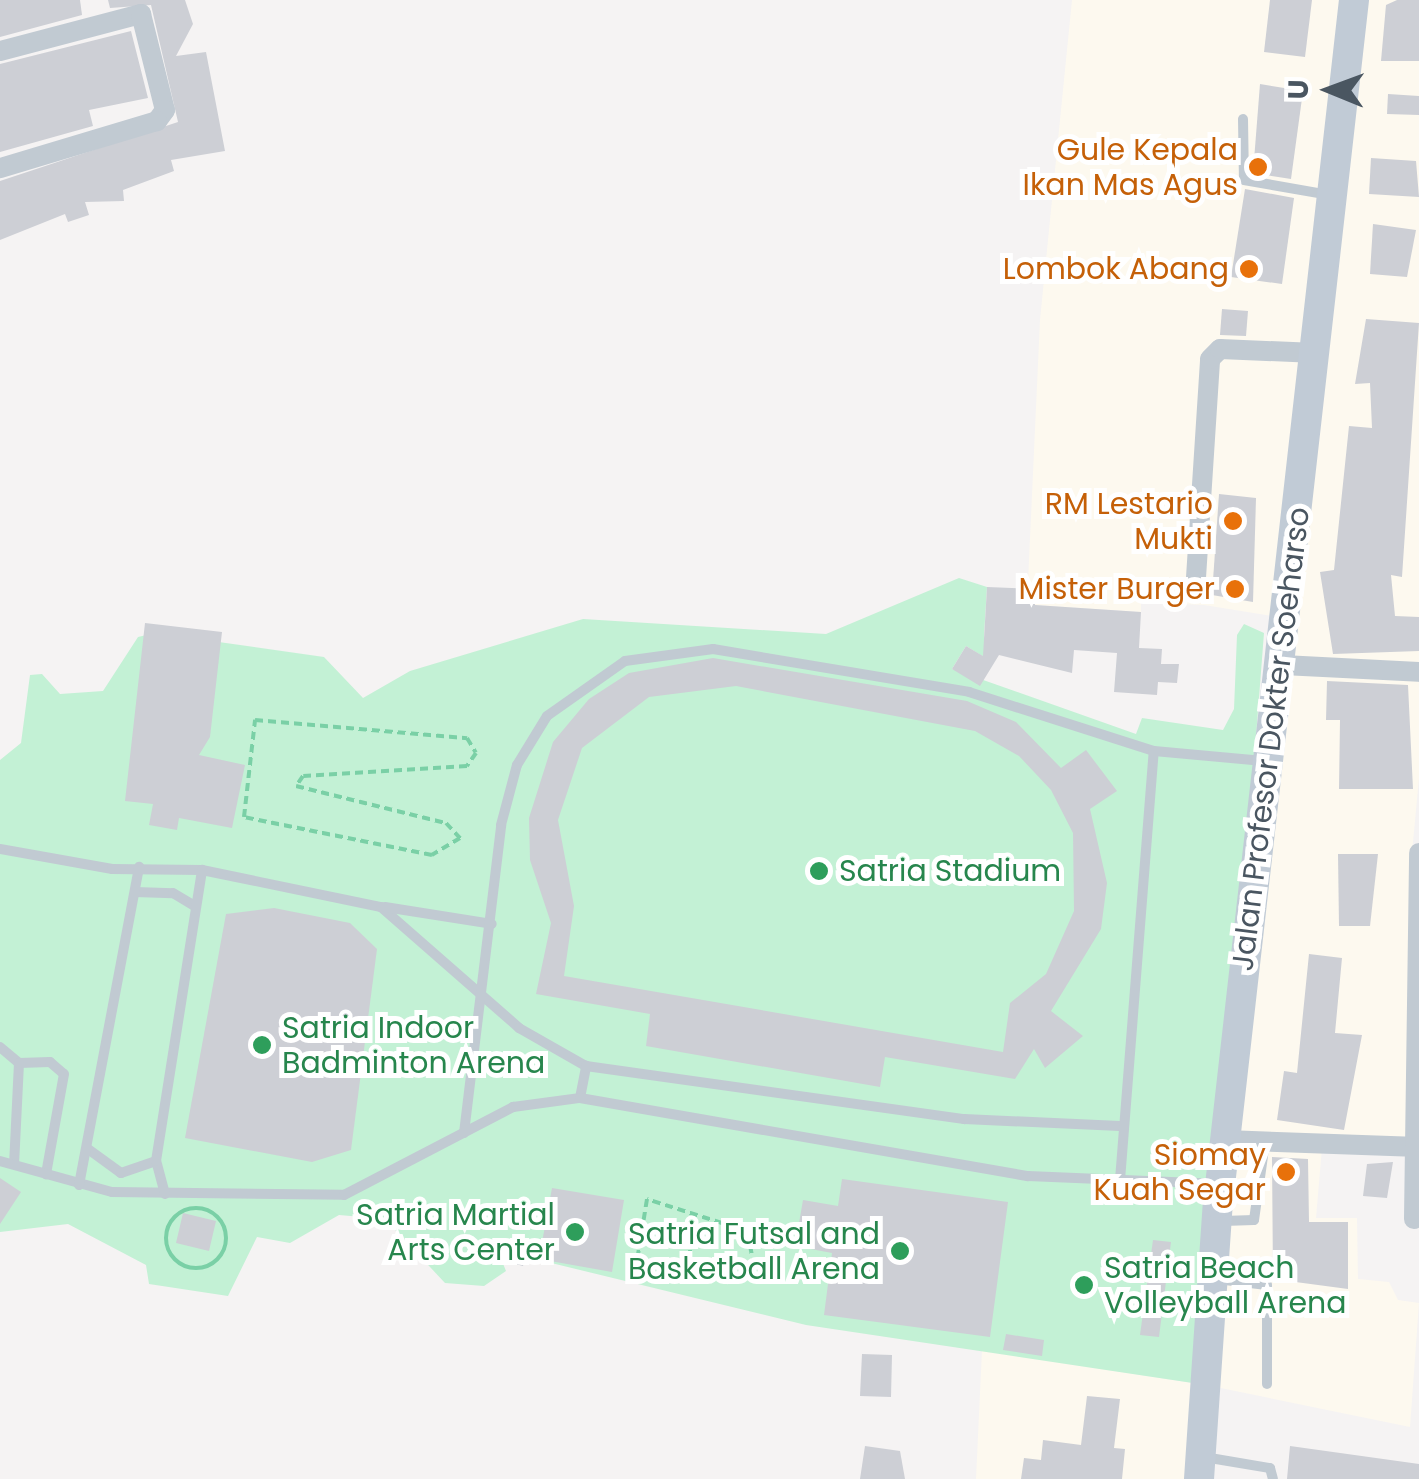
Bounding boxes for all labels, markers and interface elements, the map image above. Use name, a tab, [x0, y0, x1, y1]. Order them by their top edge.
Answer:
north arrow	[1279, 40, 1379, 140]
text: U	[1279, 79, 1318, 100]
place label: Gule Kepala Ikan Mas Agus	[1023, 132, 1238, 202]
marker: Gule Kepala Ikan Mas Agus	[1247, 156, 1269, 178]
place label: Lombok Abang	[1003, 251, 1229, 287]
marker: Lombok Abang	[1238, 258, 1260, 280]
place label: RM Lestario Mukti	[1045, 486, 1213, 556]
street label: Jalan Profesor Dokter Soeharso	[1225, 505, 1317, 973]
marker: RM Lestario Mukti	[1222, 510, 1244, 532]
place label: Mister Burger	[1019, 571, 1215, 607]
marker: Mister Burger	[1224, 578, 1246, 600]
place label: Satria Stadium	[839, 853, 1061, 889]
marker: Satria Stadium	[808, 860, 830, 882]
place label: Satria Indoor Badminton Arena	[282, 1010, 545, 1080]
marker: Satria Indoor Badminton Arena	[251, 1034, 273, 1056]
place label: Siomay Kuah Segar	[1093, 1137, 1266, 1208]
marker: Siomay Kuah Segar	[1275, 1161, 1297, 1183]
place label: Satria Martial Arts Center	[356, 1197, 555, 1268]
place label: Satria Futsal and Basketball Arena	[628, 1216, 880, 1286]
marker: Satria Martial Arts Center	[564, 1221, 586, 1243]
marker: Satria Futsal and Basketball Arena	[889, 1240, 911, 1262]
place label: Satria Beach Volleyball Arena	[1104, 1250, 1347, 1320]
marker: Satria Beach Volleyball Arena	[1073, 1274, 1095, 1296]

